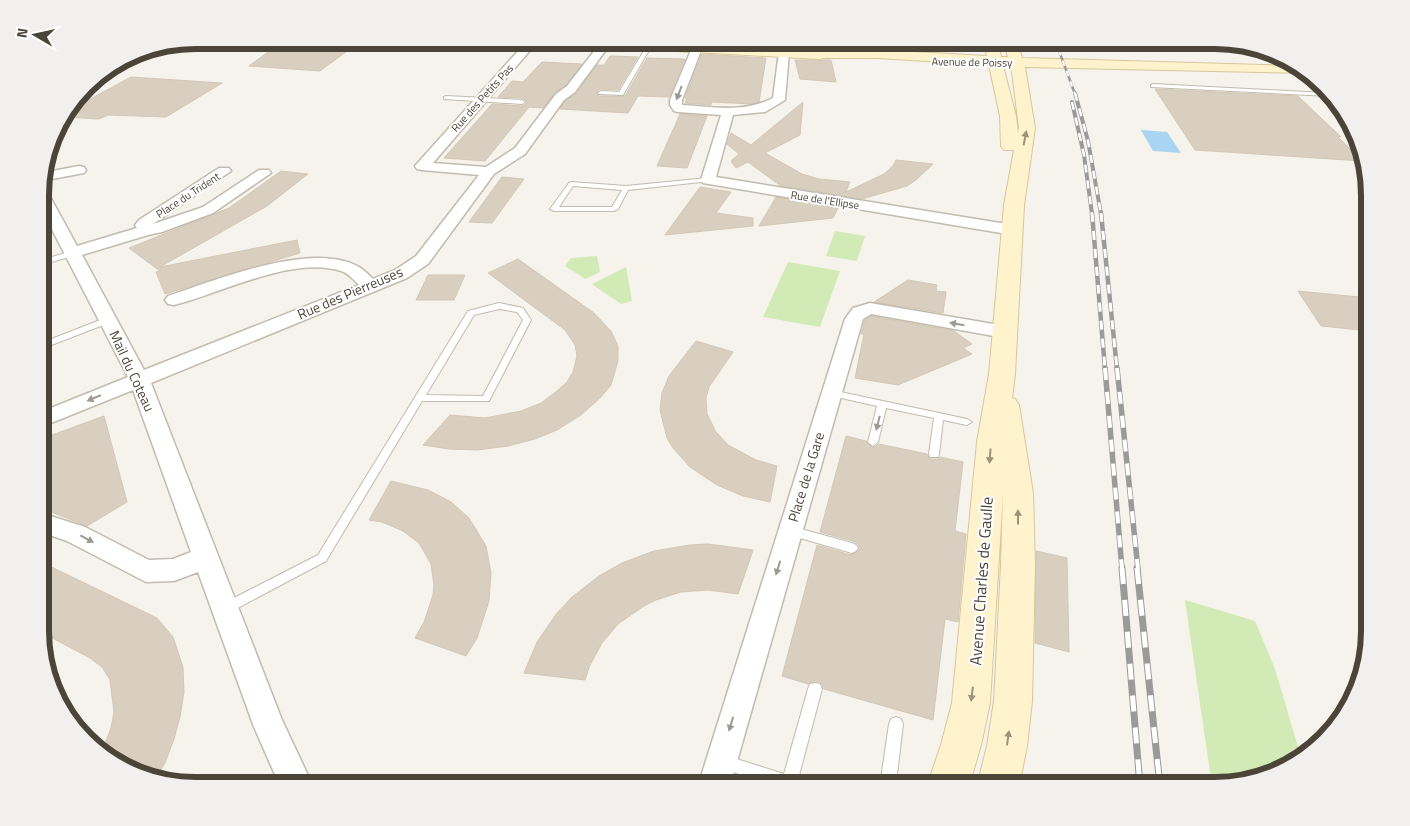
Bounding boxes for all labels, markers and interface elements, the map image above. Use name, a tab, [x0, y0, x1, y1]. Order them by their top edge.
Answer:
north arrow	[10, 10, 60, 60]
text: N	[11, 26, 33, 39]
street label: Avenue de Poissy	[931, 53, 1013, 71]
street label: Rue des Petits Pas	[447, 61, 517, 135]
one-way arrow	[675, 86, 683, 101]
one-way arrow	[1022, 129, 1030, 145]
street label: Place du Trident	[153, 168, 223, 222]
street label: Rue de l'Ellipse	[790, 187, 861, 213]
street label: Rue des Pierreuses	[294, 261, 406, 324]
one-way arrow	[949, 319, 965, 327]
street label: Mail du Coteau	[104, 327, 160, 415]
one-way arrow	[87, 395, 101, 403]
one-way arrow	[874, 416, 882, 431]
street label: Place de la Gare	[782, 429, 829, 524]
one-way arrow	[985, 449, 993, 465]
street label: Avenue Charles de Gaulle	[963, 496, 999, 666]
one-way arrow	[1014, 508, 1022, 524]
one-way arrow	[79, 535, 94, 543]
one-way arrow	[774, 561, 782, 576]
one-way arrow	[968, 687, 976, 703]
one-way arrow	[727, 717, 735, 732]
one-way arrow	[1004, 730, 1012, 746]

